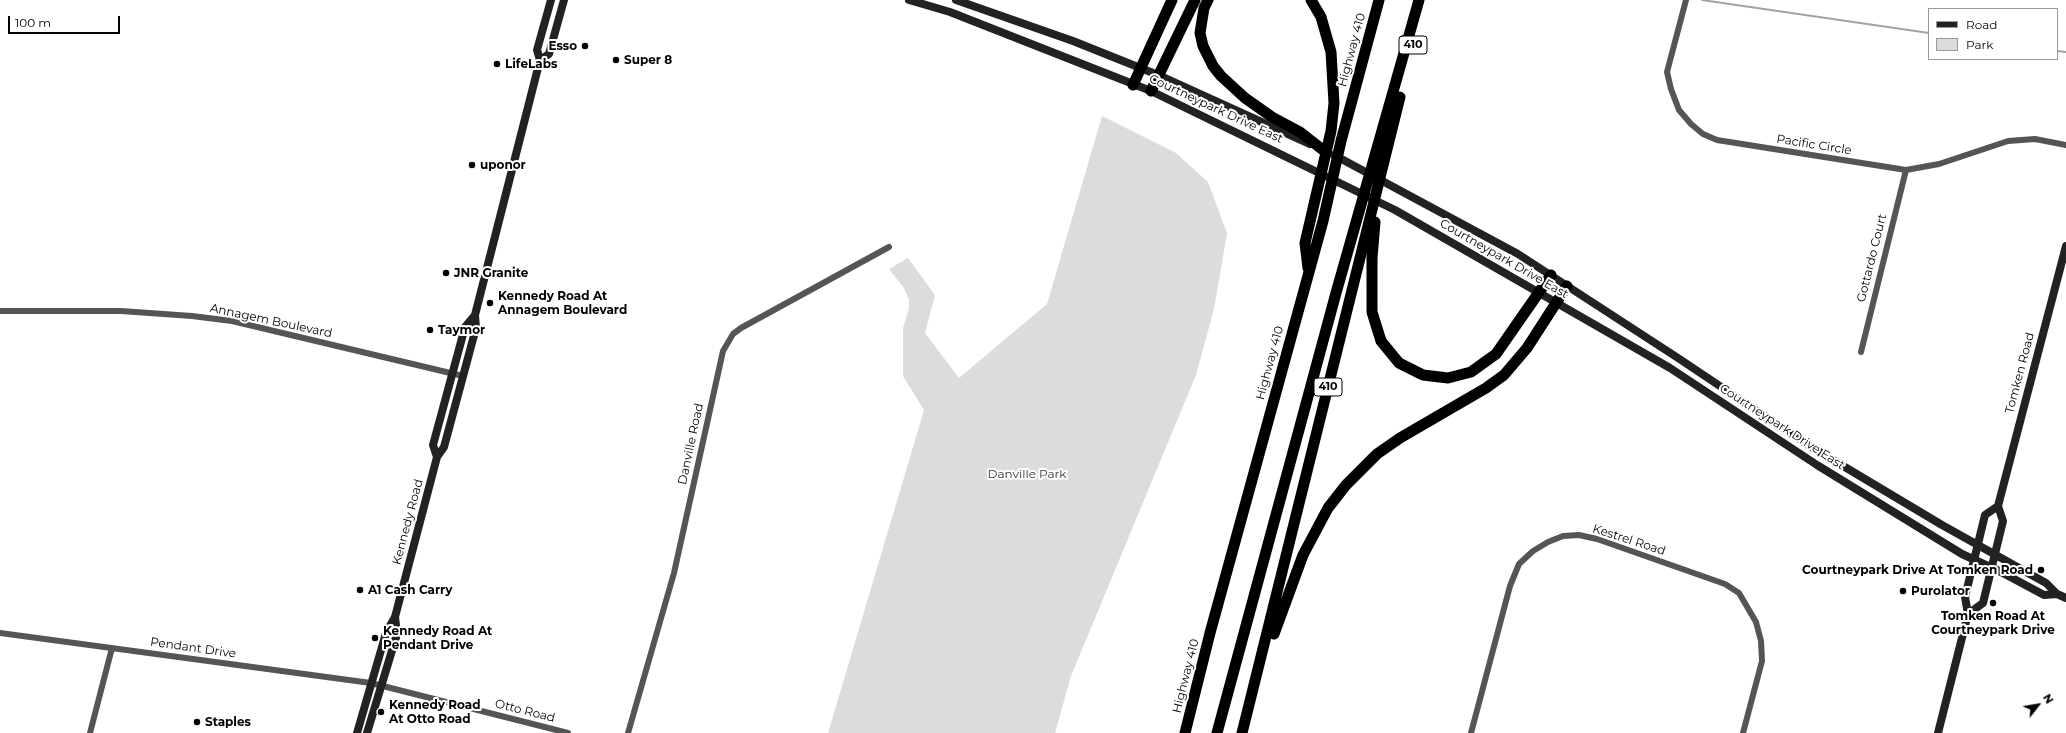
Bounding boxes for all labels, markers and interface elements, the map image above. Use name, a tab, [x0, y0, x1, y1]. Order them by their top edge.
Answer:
scale bar	[10, 8, 122, 34]
legend	[1928, 8, 2058, 60]
street label: Highway 410	[1335, 11, 1369, 89]
text: 100 m	[15, 15, 51, 30]
text: Road	[1966, 17, 1997, 32]
road number: 410	[1399, 36, 1427, 54]
text: Park	[1966, 37, 1993, 52]
place label: Esso	[548, 39, 577, 53]
marker: Esso	[580, 41, 590, 51]
place label: Super 8	[624, 53, 672, 67]
marker: Super 8	[611, 55, 621, 65]
place label: LifeLabs	[505, 57, 557, 71]
marker: LifeLabs	[492, 59, 502, 69]
street label: Courtneypark Drive East	[1147, 72, 1285, 146]
street label: Pacific Circle	[1775, 132, 1853, 158]
place label: uponor	[480, 158, 526, 172]
marker: uponor	[467, 160, 477, 170]
street label: Gottardo Court	[1854, 212, 1890, 304]
street label: Courtneypark Drive East	[1437, 216, 1571, 302]
place label: JNR Granite	[454, 266, 528, 280]
marker: JNR Granite	[441, 268, 451, 278]
place label: Kennedy Road At Annagem Boulevard	[498, 289, 627, 317]
marker: Kennedy Road At Annagem Boulevard	[485, 298, 495, 308]
street label: Annagem Boulevard	[209, 301, 333, 341]
place label: Taymor	[438, 323, 485, 337]
street label: Highway 410	[1253, 324, 1287, 402]
marker: Taymor	[425, 325, 435, 335]
street label: Tomken Road	[2002, 331, 2038, 415]
road number: 410	[1314, 378, 1342, 396]
street label: Courtneypark Drive East	[1717, 381, 1847, 473]
street label: Danville Road	[675, 402, 707, 486]
park label: Danville Park	[988, 467, 1066, 481]
street label: Kennedy Road	[390, 478, 426, 566]
street label: Kestrel Road	[1591, 521, 1667, 559]
place label: Courtneypark Drive At Tomken Road	[1802, 563, 2033, 577]
marker: Courtneypark Drive At Tomken Road	[2036, 565, 2046, 575]
place label: A1 Cash Carry	[368, 583, 452, 597]
place label: Purolator	[1911, 584, 1970, 598]
marker: A1 Cash Carry	[355, 585, 365, 595]
marker: Purolator	[1898, 586, 1908, 596]
marker: Tomken Road At Courtneypark Drive	[1988, 598, 1998, 608]
place label: Tomken Road At Courtneypark Drive	[1931, 609, 2055, 637]
place label: Kennedy Road At Pendant Drive	[383, 624, 492, 652]
marker: Kennedy Road At Pendant Drive	[370, 633, 380, 643]
street label: Pendant Drive	[149, 635, 237, 661]
street label: Highway 410	[1170, 637, 1202, 715]
north arrow	[2018, 685, 2058, 725]
text: N	[2040, 691, 2057, 706]
street label: Otto Road	[493, 697, 557, 725]
place label: Kennedy Road At Otto Road	[389, 698, 481, 726]
marker: Kennedy Road At Otto Road	[376, 707, 386, 717]
place label: Staples	[205, 715, 251, 729]
marker: Staples	[192, 717, 202, 727]

